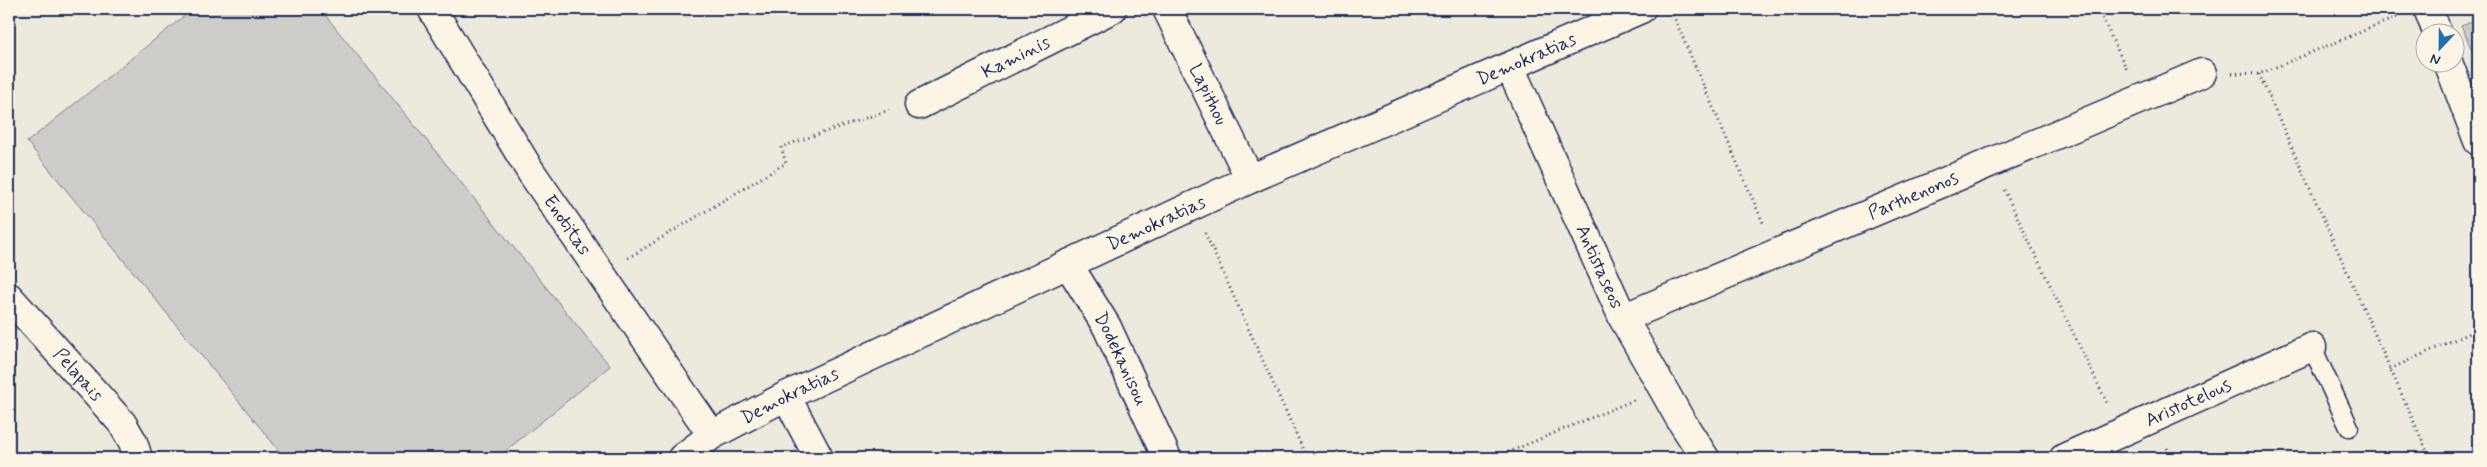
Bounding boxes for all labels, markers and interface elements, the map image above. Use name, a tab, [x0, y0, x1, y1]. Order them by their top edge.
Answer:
north arrow	[2414, 22, 2464, 72]
street label: Demokratias	[1473, 26, 1581, 92]
street label: Kaminis	[977, 29, 1055, 84]
text: N	[2428, 49, 2443, 69]
street label: Lapithou	[1183, 60, 1234, 129]
street label: Parthenonos	[1864, 165, 1962, 225]
street label: Demokratias	[1103, 189, 1210, 257]
street label: Enotitas	[538, 190, 597, 260]
street label: Antistaseos	[1570, 221, 1630, 313]
street label: Dodekanisou	[1088, 307, 1154, 410]
street label: Pelapais	[48, 342, 109, 407]
street label: Demokratias	[736, 360, 843, 430]
street label: Aristotelous	[2141, 372, 2235, 433]

